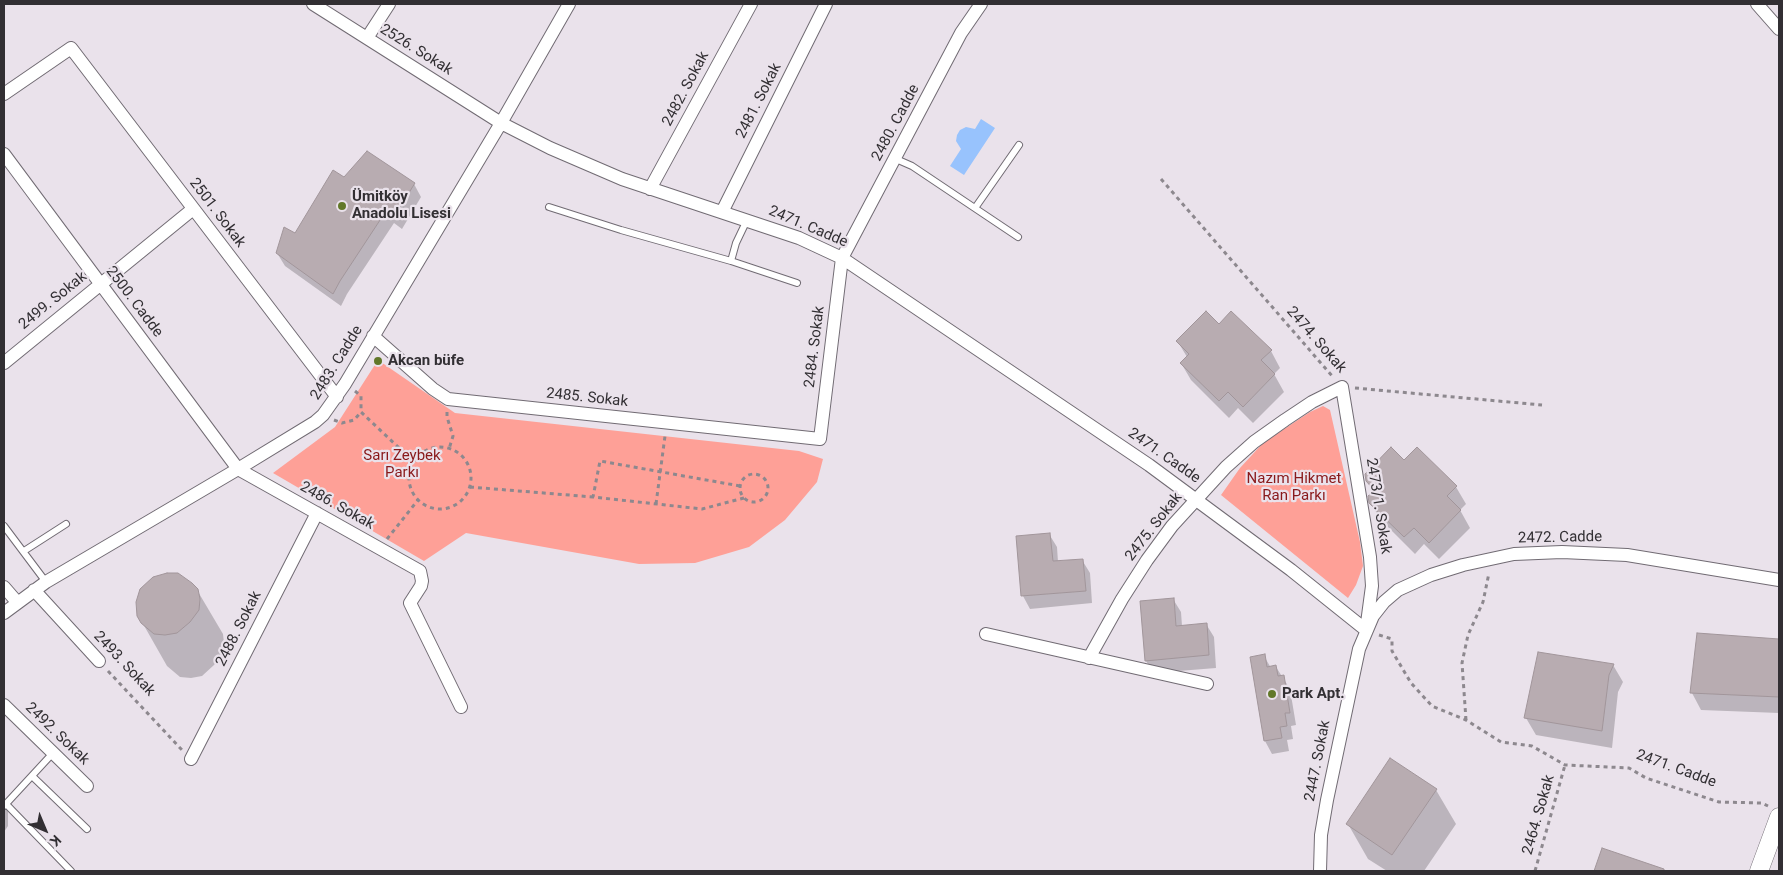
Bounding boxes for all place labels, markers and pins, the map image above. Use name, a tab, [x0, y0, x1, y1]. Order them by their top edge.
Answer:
place label: Ümitköy Anadolu Lisesi	[352, 188, 451, 223]
marker: Ümitköy Anadolu Lisesi	[336, 200, 348, 212]
place label: Akcan büfe	[388, 352, 464, 370]
marker: Akcan büfe	[372, 355, 384, 367]
place label: Park Apt.	[1282, 685, 1345, 703]
marker: Park Apt.	[1266, 688, 1278, 700]

